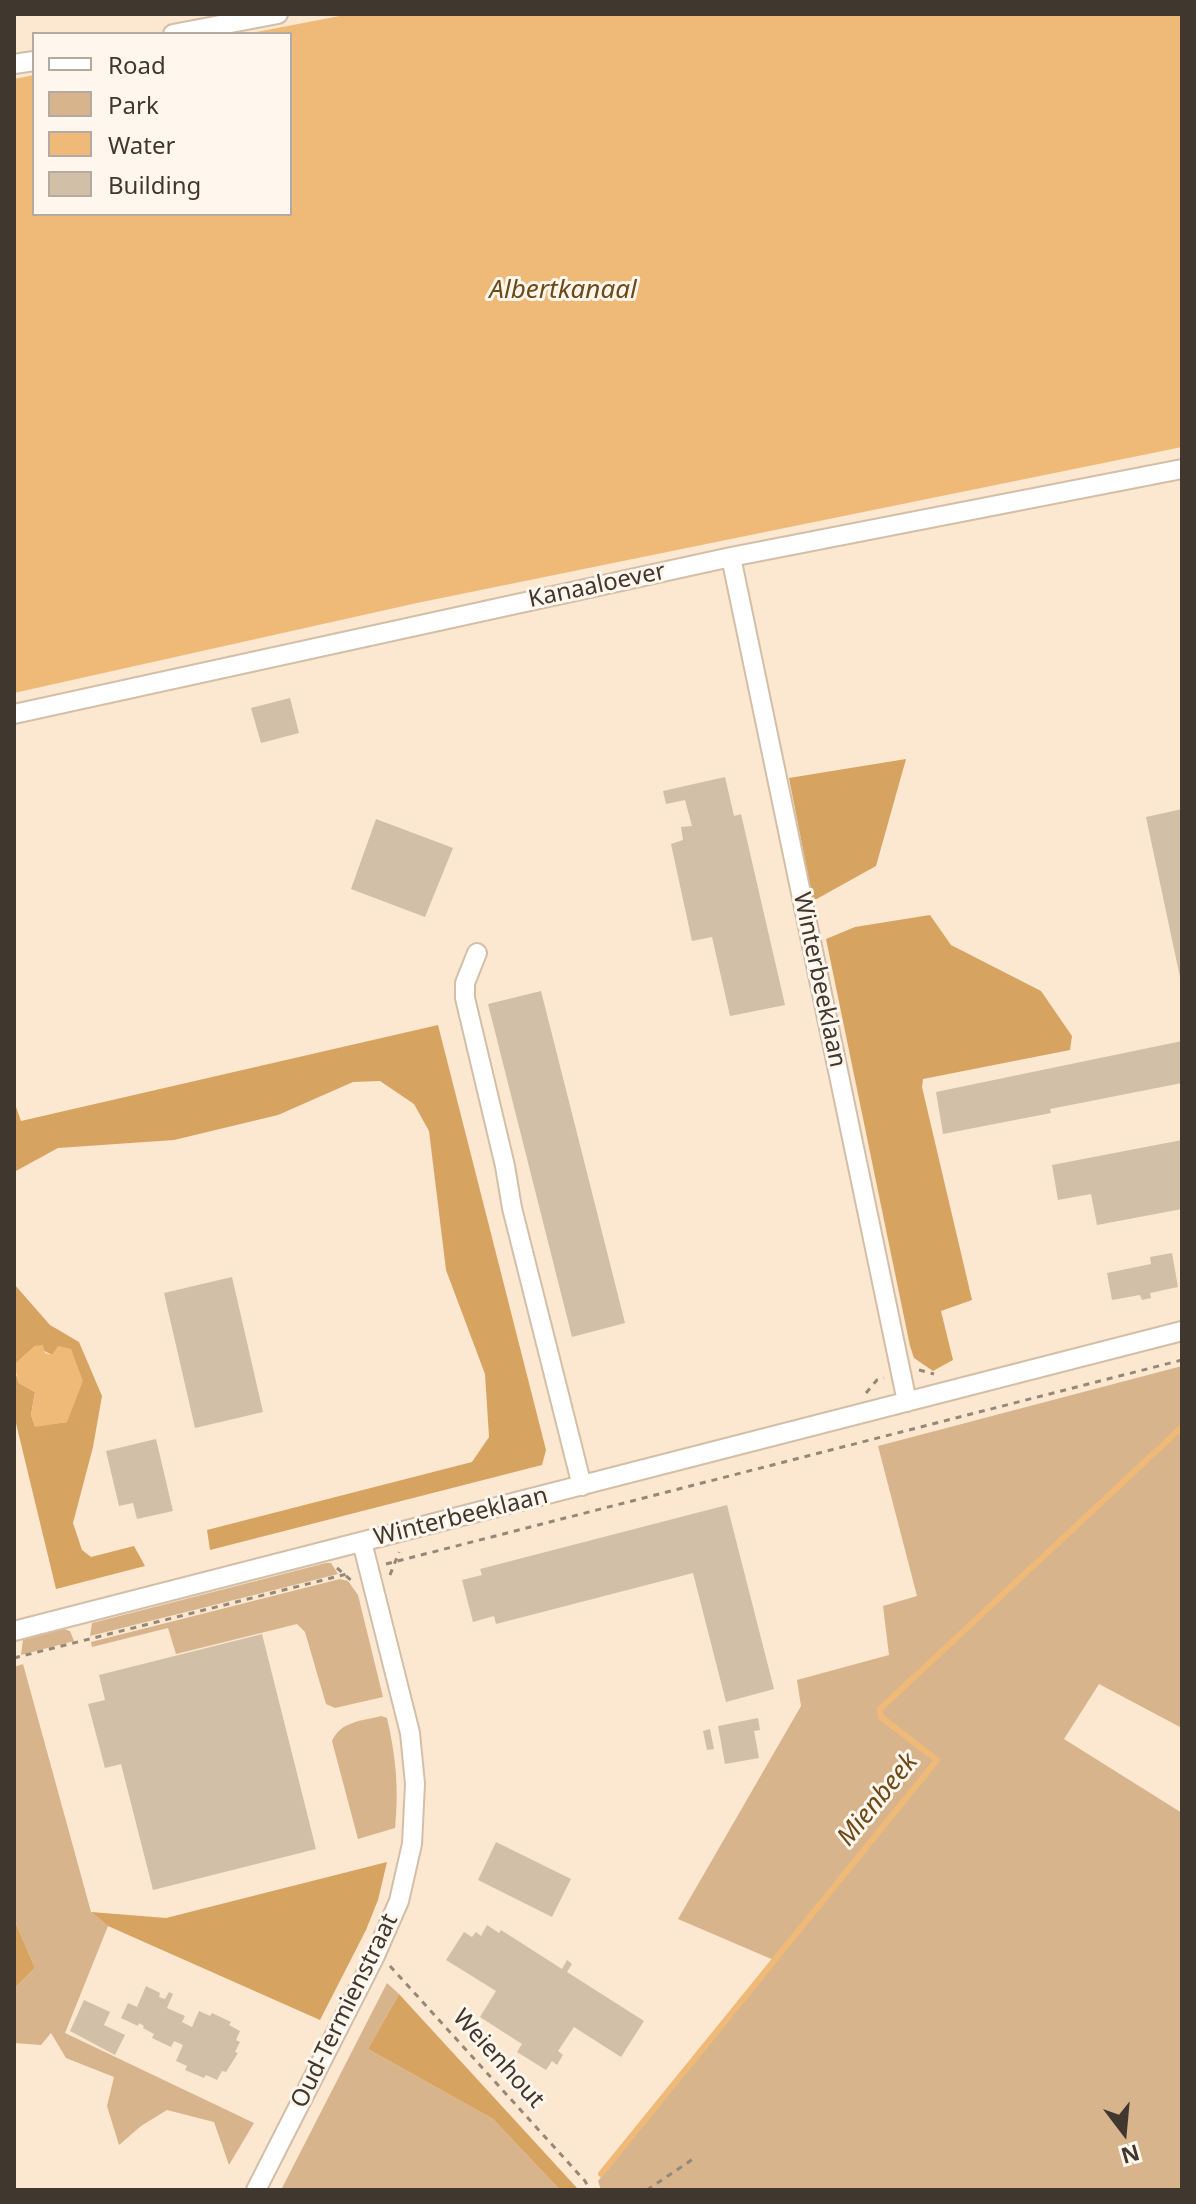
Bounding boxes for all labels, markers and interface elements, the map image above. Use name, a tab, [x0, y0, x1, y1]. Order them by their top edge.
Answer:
legend	[32, 32, 292, 216]
text: Road	[108, 48, 166, 81]
text: Park	[108, 88, 159, 121]
text: Water	[108, 128, 175, 161]
text: Building	[108, 168, 201, 201]
water label: Albertkanaal	[489, 275, 637, 307]
street label: Kanaaloever	[526, 557, 668, 615]
street label: Winterbeeklaan	[786, 890, 852, 1070]
street label: Winterbeeklaan	[371, 1481, 551, 1553]
water label: Mienbeek	[831, 1747, 925, 1853]
street label: Oud-Termienstraat	[286, 1909, 404, 2113]
street label: Weienhout	[446, 2004, 550, 2114]
north arrow	[1084, 2092, 1164, 2172]
text: N	[1118, 2138, 1143, 2172]

